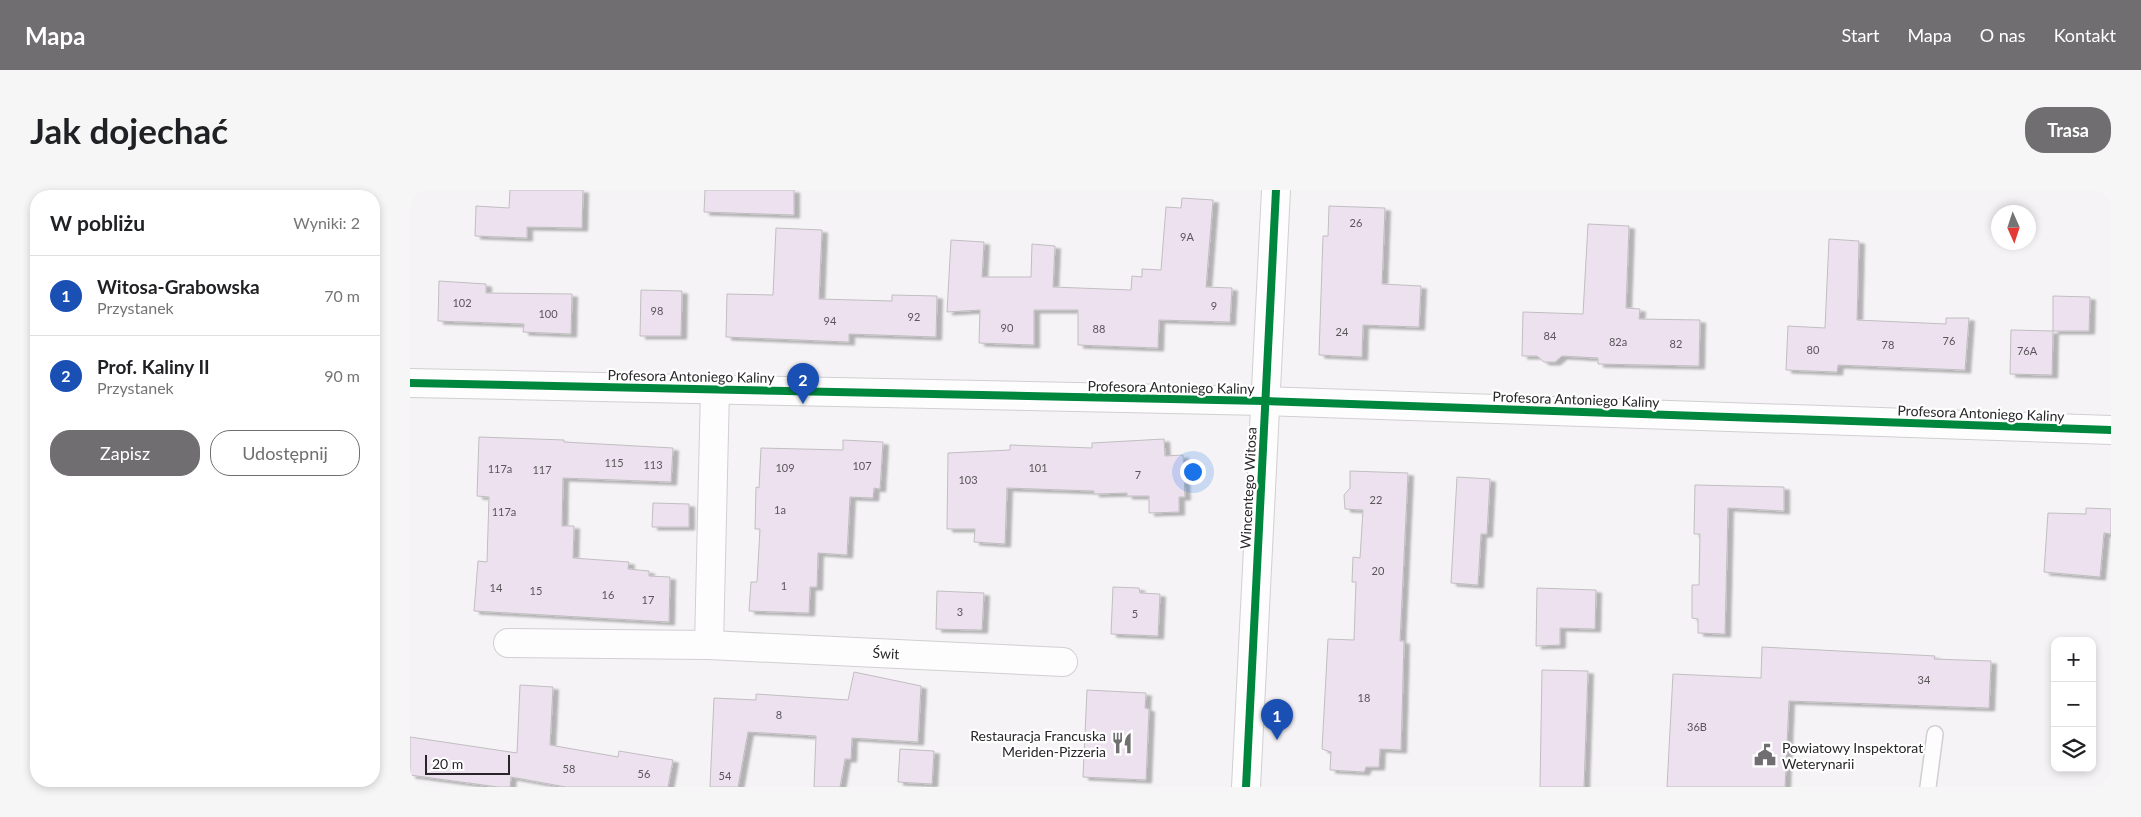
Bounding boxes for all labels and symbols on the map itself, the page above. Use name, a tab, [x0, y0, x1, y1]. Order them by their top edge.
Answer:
north arrow	[1991, 205, 2036, 250]
house number: 26	[1350, 216, 1362, 229]
house number: 9A	[1180, 230, 1194, 243]
house number: 102	[452, 296, 472, 309]
house number: 9	[1211, 299, 1217, 312]
house number: 98	[651, 304, 663, 317]
house number: 100	[538, 307, 558, 320]
house number: 92	[908, 310, 920, 323]
house number: 94	[824, 314, 837, 327]
house number: 90	[1001, 321, 1014, 334]
house number: 88	[1093, 322, 1105, 335]
house number: 24	[1336, 325, 1349, 338]
house number: 84	[1544, 329, 1557, 342]
house number: 76	[1943, 334, 1955, 347]
house number: 82a	[1609, 335, 1627, 348]
house number: 82	[1670, 337, 1682, 350]
house number: 78	[1882, 338, 1894, 351]
house number: 80	[1807, 343, 1820, 356]
house number: 76A	[2017, 344, 2038, 357]
pin: 2	[787, 363, 819, 404]
street label: Profesora Antoniego Kaliny	[607, 366, 775, 386]
street label: Profesora Antoniego Kaliny	[1087, 377, 1255, 397]
street label: Profesora Antoniego Kaliny	[1492, 388, 1661, 410]
street label: Profesora Antoniego Kaliny	[1897, 402, 2066, 424]
street label: Wincentego Witosa	[1236, 427, 1260, 549]
house number: 115	[604, 456, 624, 469]
house number: 113	[643, 458, 663, 471]
house number: 107	[852, 459, 872, 472]
your location	[1180, 459, 1206, 485]
house number: 109	[775, 461, 795, 474]
house number: 101	[1028, 461, 1048, 474]
house number: 117a	[488, 462, 512, 475]
house number: 117	[532, 463, 552, 476]
house number: 7	[1135, 468, 1141, 481]
house number: 103	[958, 473, 978, 486]
house number: 22	[1370, 493, 1382, 506]
house number: 1a	[774, 503, 786, 516]
house number: 117a	[492, 505, 516, 518]
house number: 20	[1372, 564, 1385, 577]
house number: 1	[781, 579, 787, 592]
house number: 14	[490, 581, 503, 594]
house number: 15	[530, 584, 542, 597]
house number: 16	[602, 588, 614, 601]
house number: 17	[642, 593, 654, 606]
house number: 3	[957, 605, 963, 618]
house number: 5	[1132, 607, 1138, 620]
street label: Świt	[872, 644, 900, 662]
house number: 34	[1918, 673, 1931, 686]
house number: 18	[1358, 691, 1370, 704]
pin: 1	[1261, 699, 1293, 740]
house number: 8	[776, 708, 782, 721]
house number: 36B	[1687, 720, 1707, 733]
place label: Restauracja Francuska Meriden-Pizzeria	[970, 727, 1106, 760]
restaurant icon: Restauracja Francuska Meriden-Pizzeria	[1109, 730, 1135, 756]
place label: Powiatowy Inspektorat Weterynarii	[1782, 739, 1923, 772]
public building icon: Powiatowy Inspektorat Weterynarii	[1752, 742, 1778, 768]
scale bar	[425, 752, 510, 775]
house number: 58	[563, 762, 575, 775]
house number: 56	[638, 767, 650, 780]
house number: 54	[719, 769, 732, 782]

